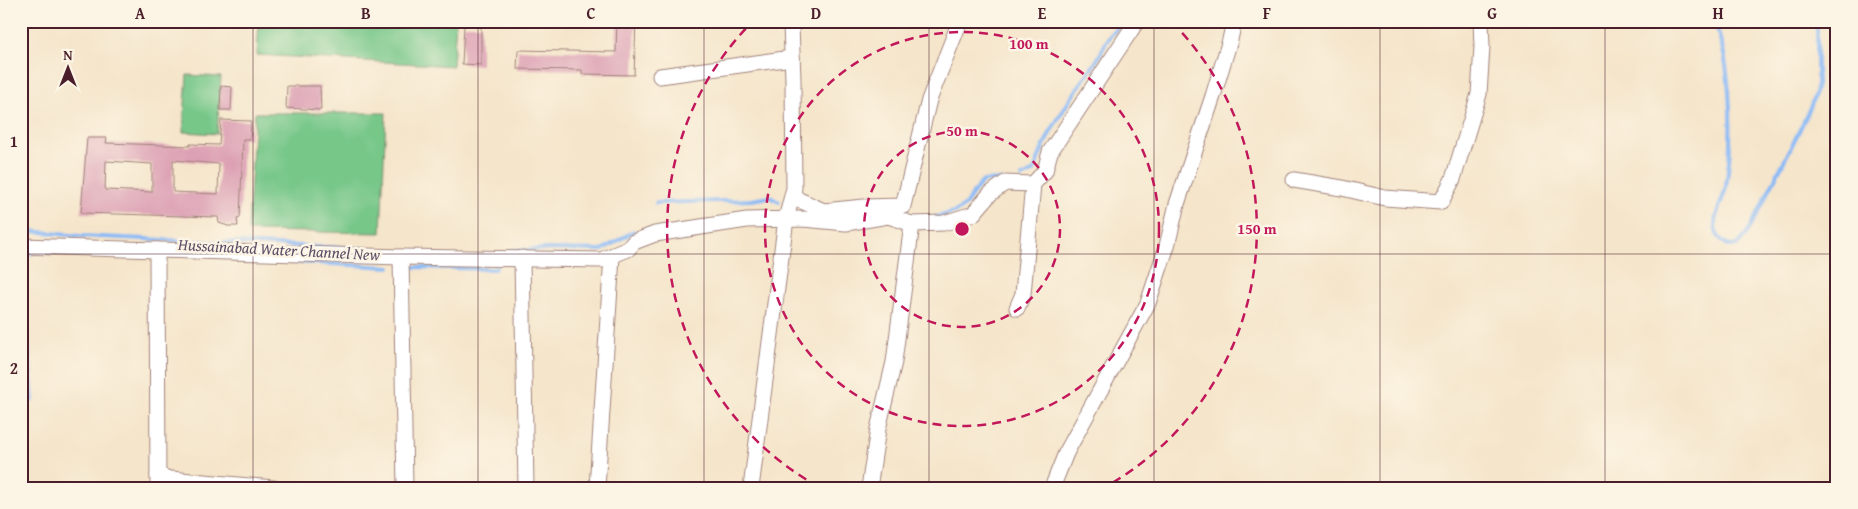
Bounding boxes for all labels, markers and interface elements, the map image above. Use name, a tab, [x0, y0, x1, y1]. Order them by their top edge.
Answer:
text: A	[135, 1, 146, 25]
text: B	[361, 1, 371, 25]
text: C	[586, 1, 596, 25]
text: D	[811, 1, 821, 25]
text: E	[1038, 1, 1047, 25]
text: F	[1263, 1, 1271, 25]
text: G	[1487, 1, 1497, 25]
text: H	[1712, 1, 1724, 25]
text: 100 m	[1009, 33, 1049, 54]
north arrow	[42, 42, 92, 92]
text: N	[63, 45, 73, 65]
text: 50 m	[946, 120, 978, 141]
text: 1	[10, 129, 18, 153]
text: 150 m	[1237, 218, 1277, 239]
centre of rings	[953, 220, 971, 238]
water label: Hussainabad Water Channel New	[177, 232, 381, 266]
text: 2	[10, 356, 18, 380]

